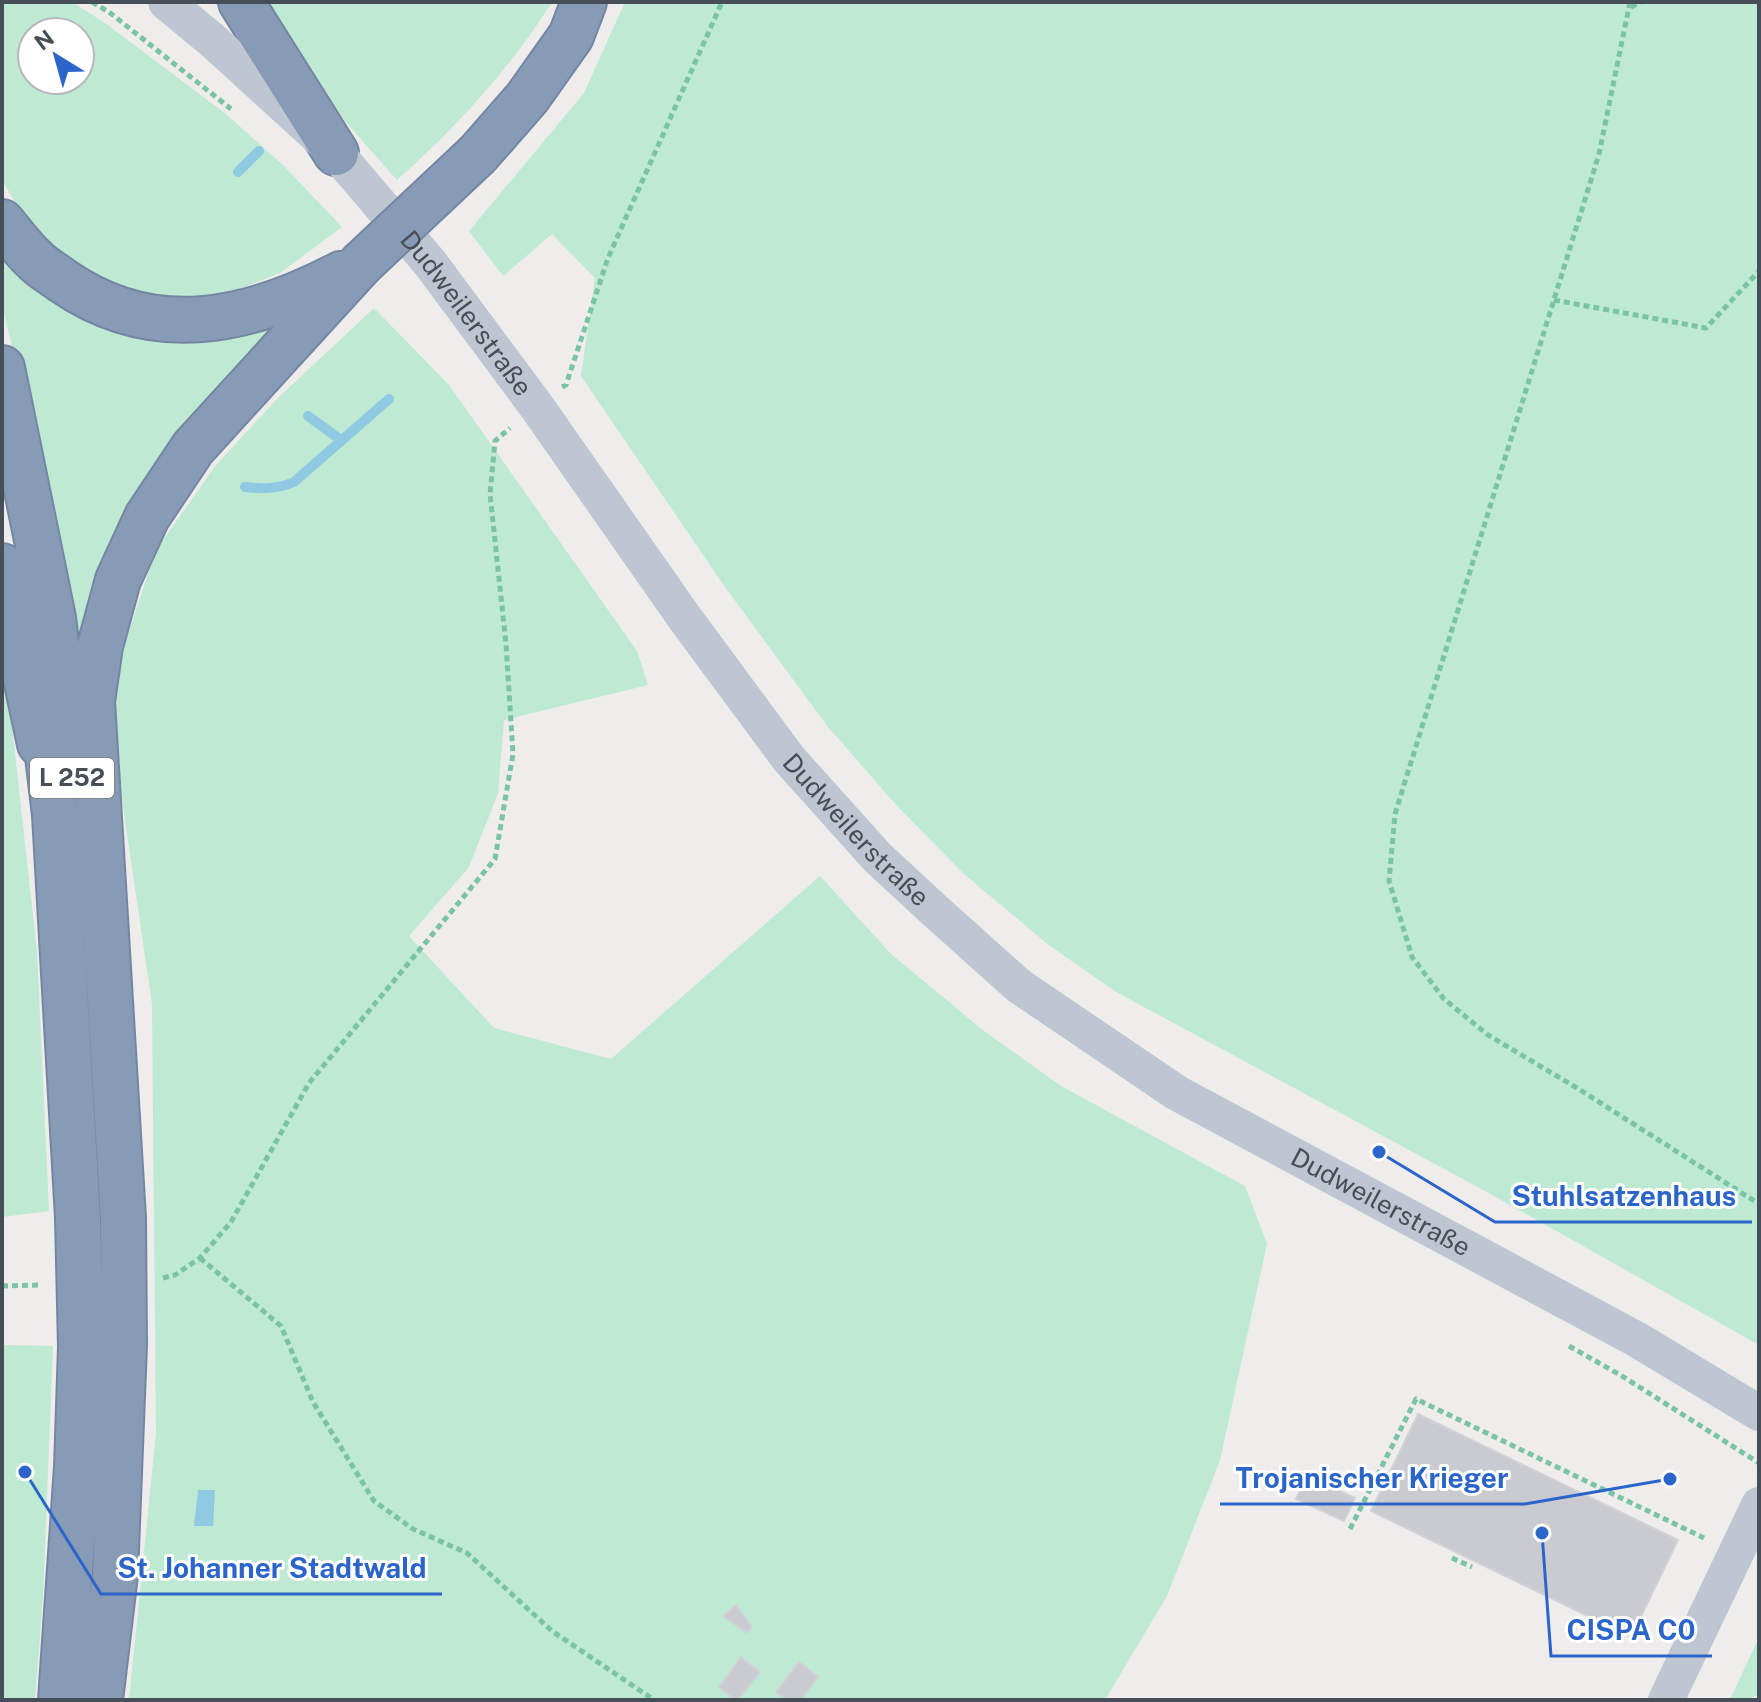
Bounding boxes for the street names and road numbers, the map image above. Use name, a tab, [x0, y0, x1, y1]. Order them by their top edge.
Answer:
street label: Dudweilerstraße	[394, 224, 539, 402]
street label: Dudweilerstraße	[776, 747, 936, 912]
road number: L 252	[30, 758, 114, 798]
street label: Dudweilerstraße	[1286, 1141, 1476, 1262]

